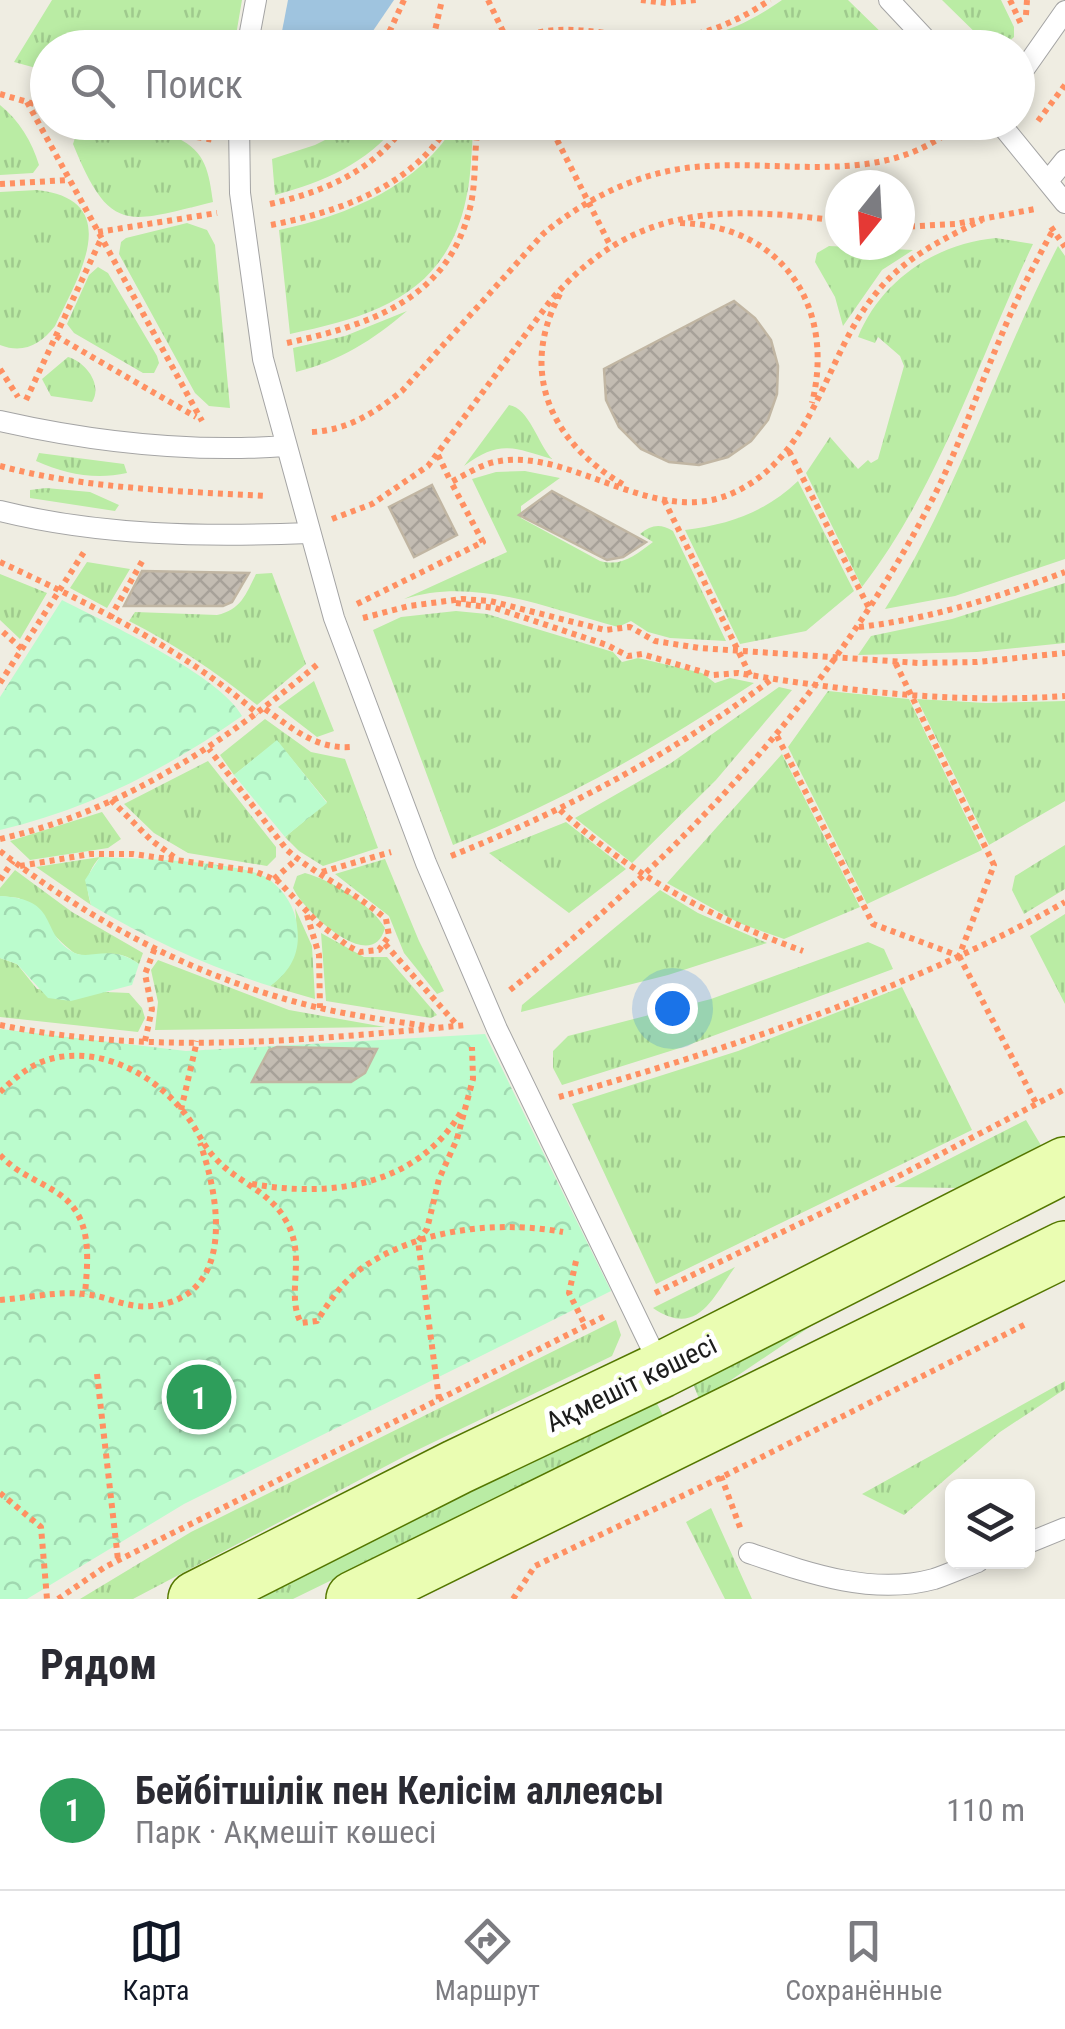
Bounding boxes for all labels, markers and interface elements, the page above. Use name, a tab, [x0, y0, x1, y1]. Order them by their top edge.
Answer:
search box	[30, 30, 1035, 140]
icon: search	[65, 58, 120, 113]
text: Поиск	[145, 63, 243, 107]
north arrow	[825, 170, 915, 260]
your location	[647, 983, 698, 1034]
street label: Ақмешіт көшесі	[540, 1328, 722, 1439]
pin: 1	[166, 1360, 232, 1434]
map controls	[945, 1479, 1035, 1569]
button: layers	[945, 1479, 1035, 1569]
text: Рядом	[40, 1640, 157, 1689]
text: Бейбітшілік пен Келісім аллеясы	[135, 1769, 664, 1813]
text: 1	[64, 1791, 81, 1829]
text: 110 m	[946, 1791, 1025, 1829]
text: Парк · Ақмешіт көшесі	[135, 1813, 436, 1851]
tab: Карта	[123, 1914, 190, 2007]
tab: Маршрут	[435, 1914, 540, 2007]
tab: Сохранённые	[785, 1914, 942, 2007]

